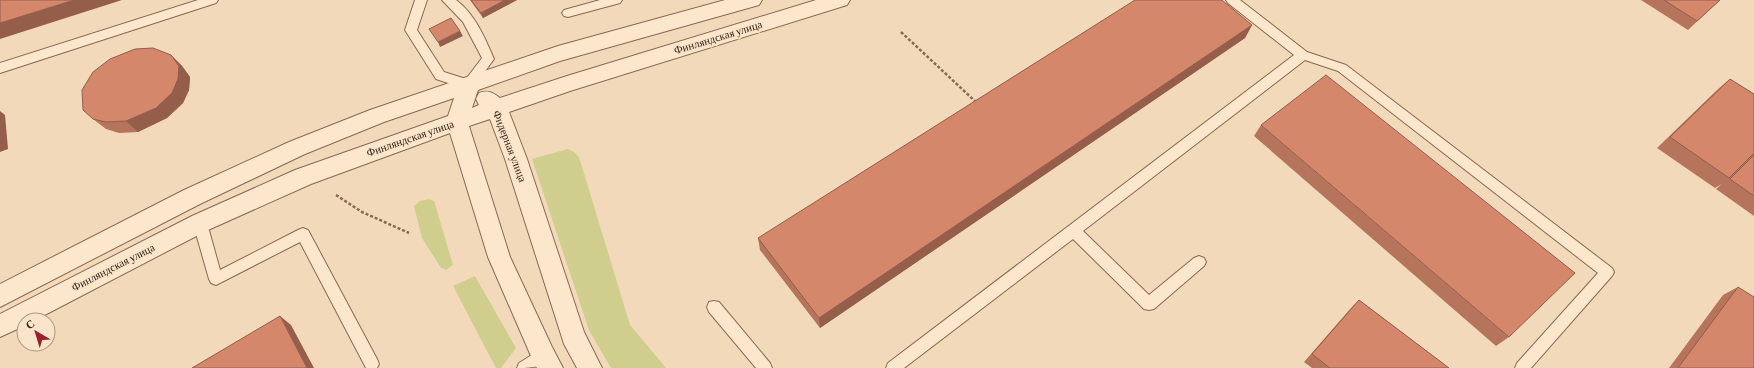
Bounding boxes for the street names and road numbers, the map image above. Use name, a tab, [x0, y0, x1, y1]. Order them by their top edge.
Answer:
street label: Финляндская улица	[672, 18, 764, 56]
street label: Фидерная улица	[491, 109, 529, 184]
street label: Финляндская улица	[365, 117, 455, 159]
street label: Финляндская улица	[69, 241, 157, 293]

